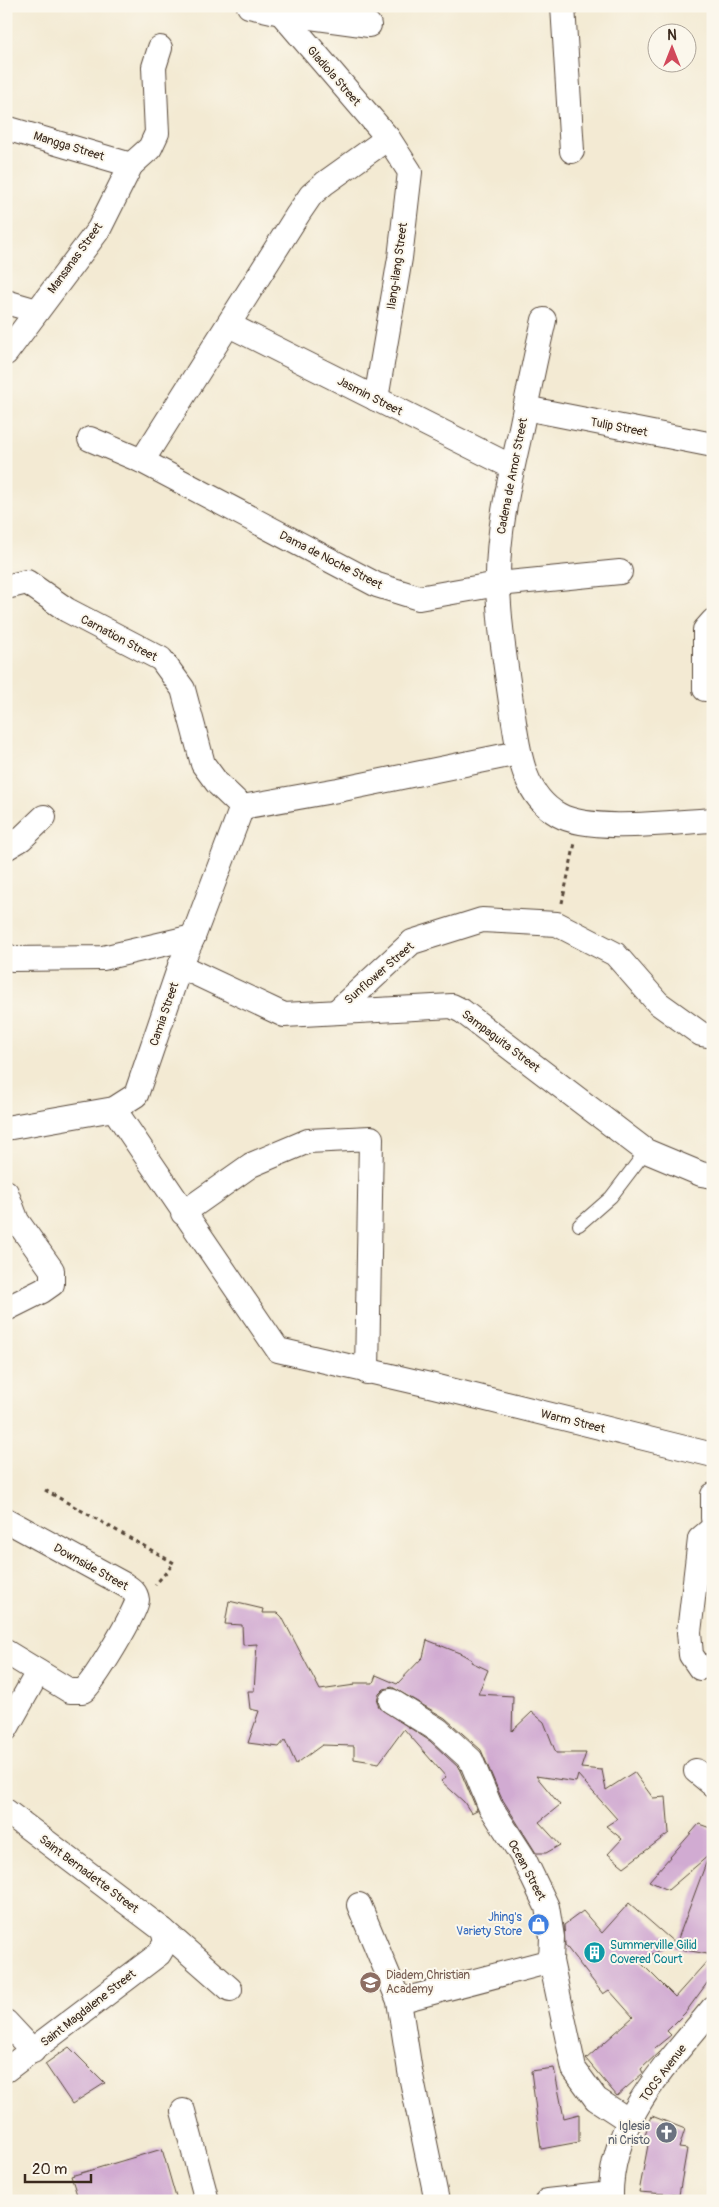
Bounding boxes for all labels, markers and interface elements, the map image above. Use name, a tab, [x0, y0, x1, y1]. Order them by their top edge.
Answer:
north arrow	[646, 22, 696, 72]
text: N	[667, 27, 677, 44]
street label: Gladiola Street	[304, 43, 364, 109]
street label: Mangga Street	[32, 129, 106, 164]
street label: Mansanas Street	[45, 220, 106, 297]
street label: Ilang-ilang Street	[384, 221, 411, 310]
street label: Jasmin Street	[335, 374, 405, 419]
street label: Tulip Street	[589, 415, 649, 440]
street label: Cadena de Amor Street	[494, 416, 531, 536]
street label: Dama de Noche Street	[277, 528, 385, 593]
street label: Carnation Street	[78, 612, 160, 665]
street label: Sunflower Street	[341, 939, 417, 1008]
street label: Camia Street	[147, 980, 182, 1048]
street label: Sampaguita Street	[459, 1007, 543, 1076]
street label: Warm Street	[539, 1406, 607, 1437]
street label: Downside Street	[51, 1541, 131, 1594]
street label: Saint Bernadette Street	[36, 1832, 142, 1917]
street label: Ocean Street	[504, 1837, 549, 1903]
place label: Jhing's Variety Store	[456, 1910, 523, 1939]
shop icon: Jhing's Variety Store	[526, 1912, 550, 1936]
place label: Summerville Gilid Covered Court	[610, 1938, 697, 1967]
building icon: Summerville Gilid Covered Court	[582, 1940, 606, 1964]
street label: Saint Magdalene Street	[38, 1966, 139, 2050]
place label: Diadem Christian Academy	[386, 1968, 470, 1997]
school or university icon: Diadem Christian Academy	[358, 1970, 382, 1994]
street label: TOCS Avenue	[637, 2042, 690, 2105]
place label: Iglesia ni Cristo	[608, 2119, 651, 2148]
church icon: Iglesia ni Cristo	[654, 2121, 678, 2145]
scale bar	[25, 2152, 91, 2184]
text: 20 m	[32, 2160, 67, 2179]

